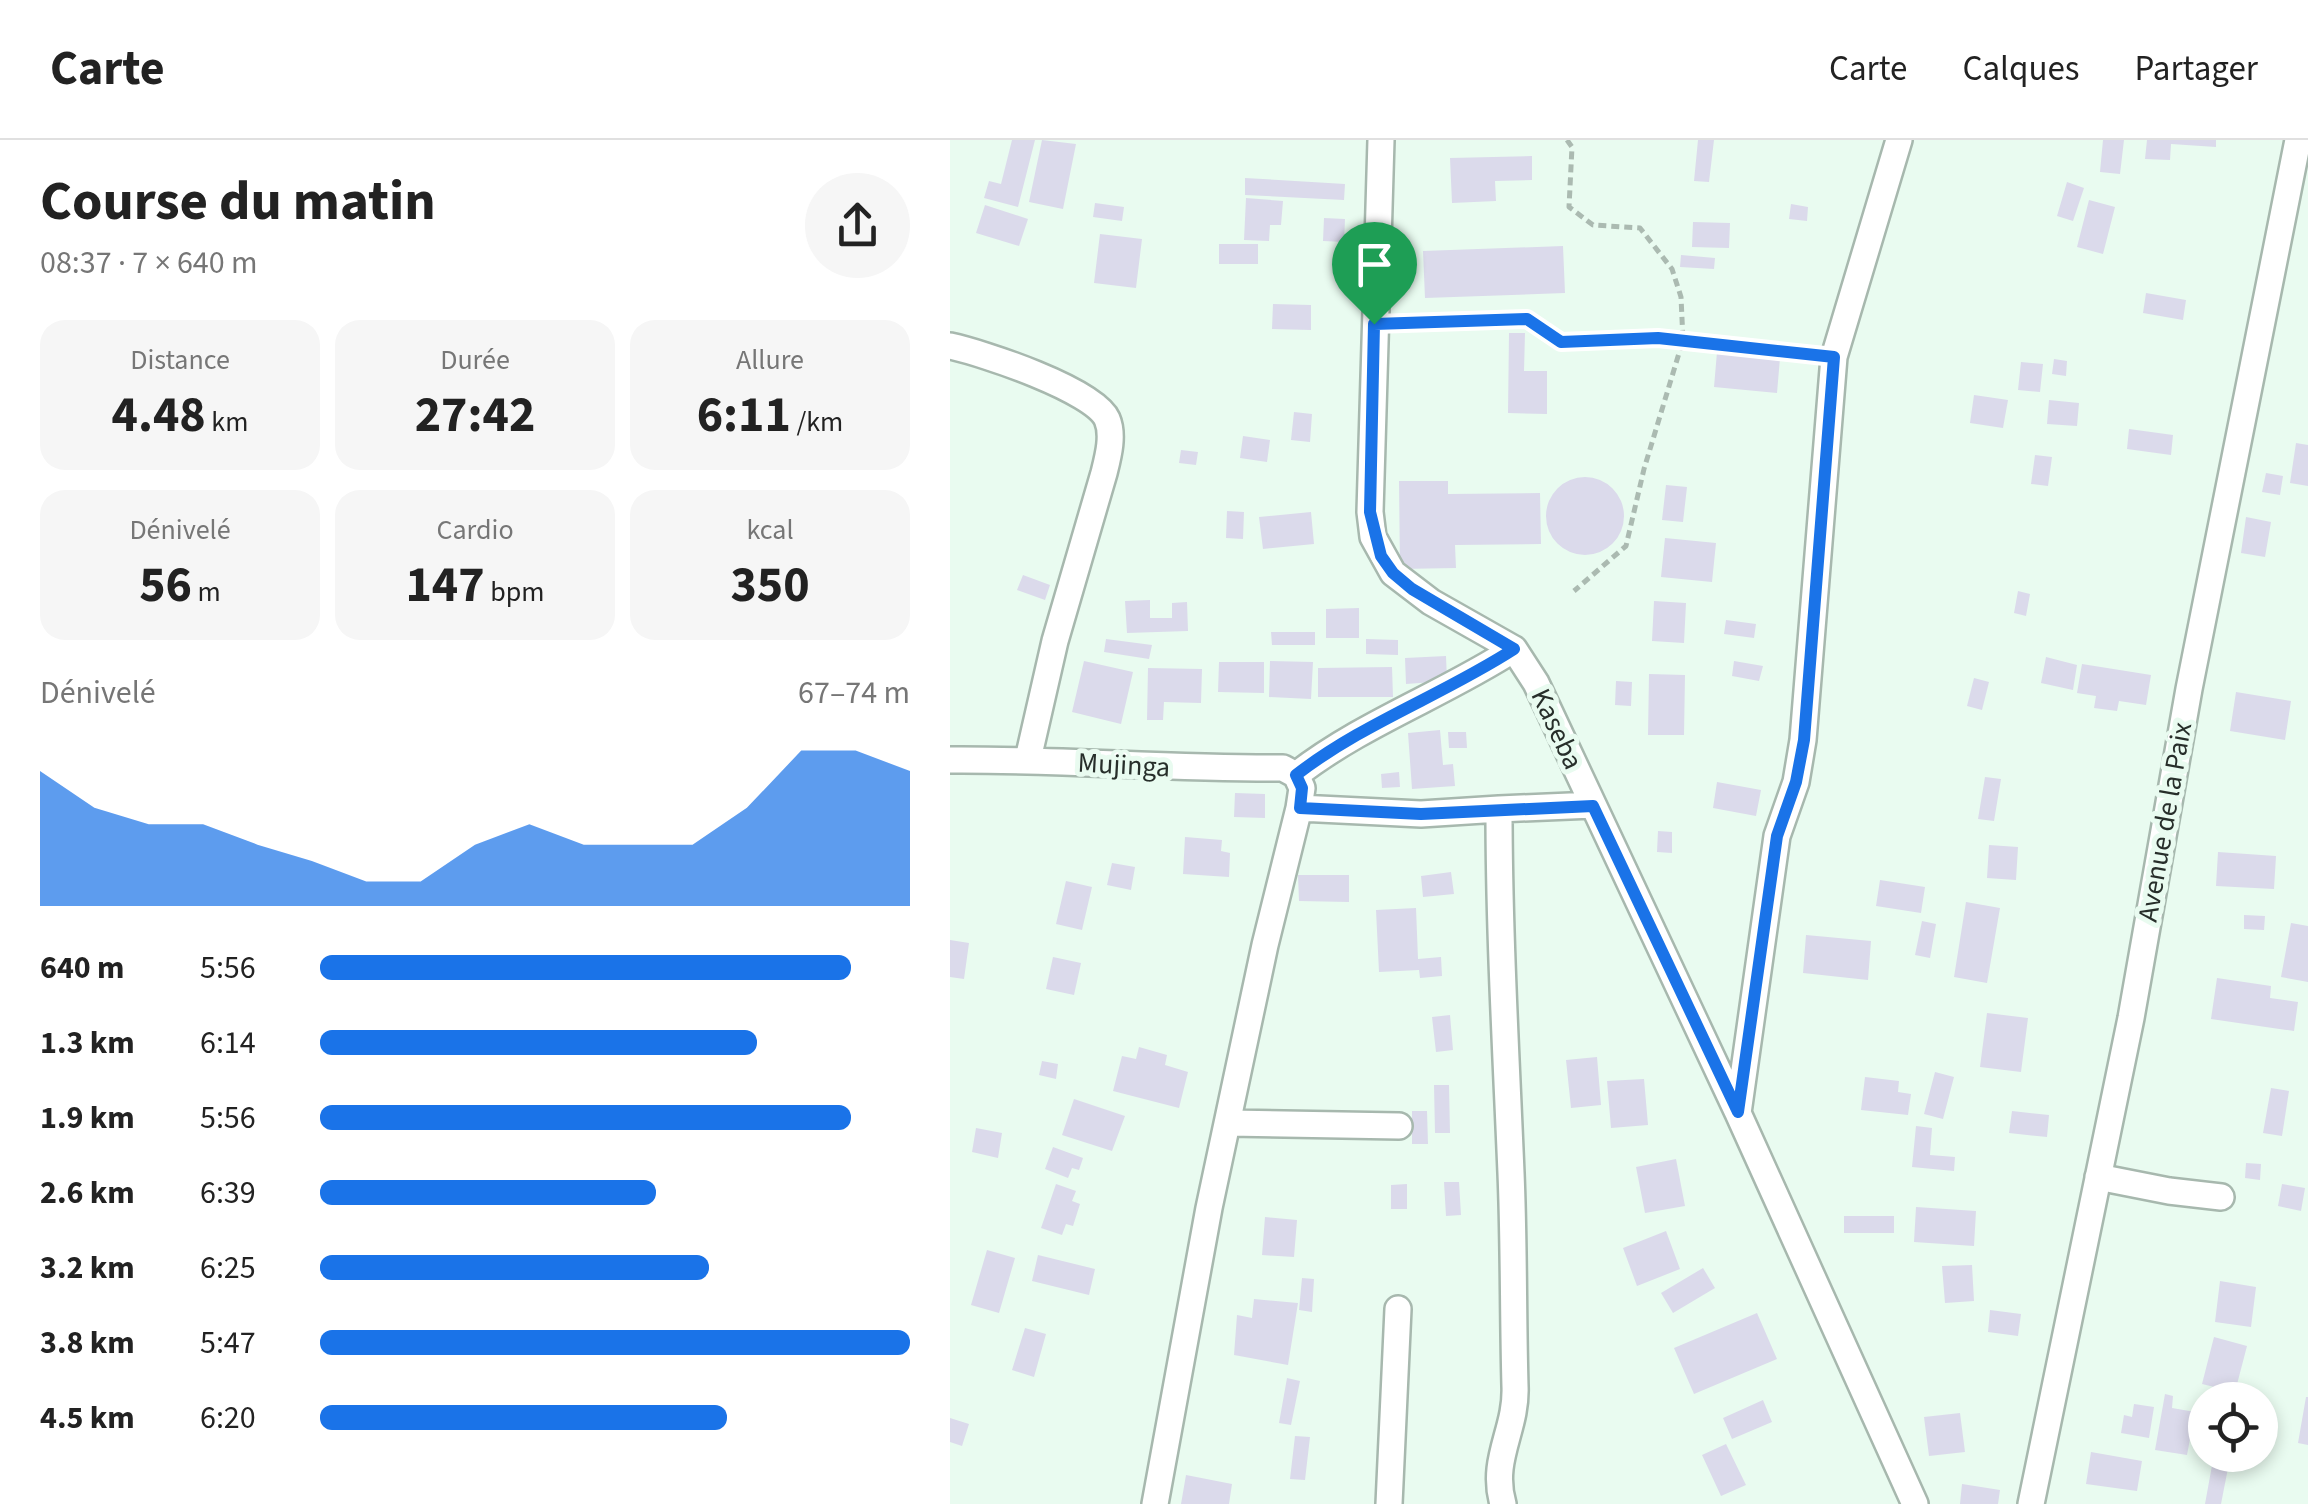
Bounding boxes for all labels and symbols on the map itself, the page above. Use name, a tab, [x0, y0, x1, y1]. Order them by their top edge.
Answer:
pin	[1332, 222, 1417, 325]
street label: Kaseba	[1521, 682, 1593, 776]
street label: Avenue de la Paix	[2128, 719, 2202, 925]
street label: Mujinga	[1077, 743, 1171, 787]

